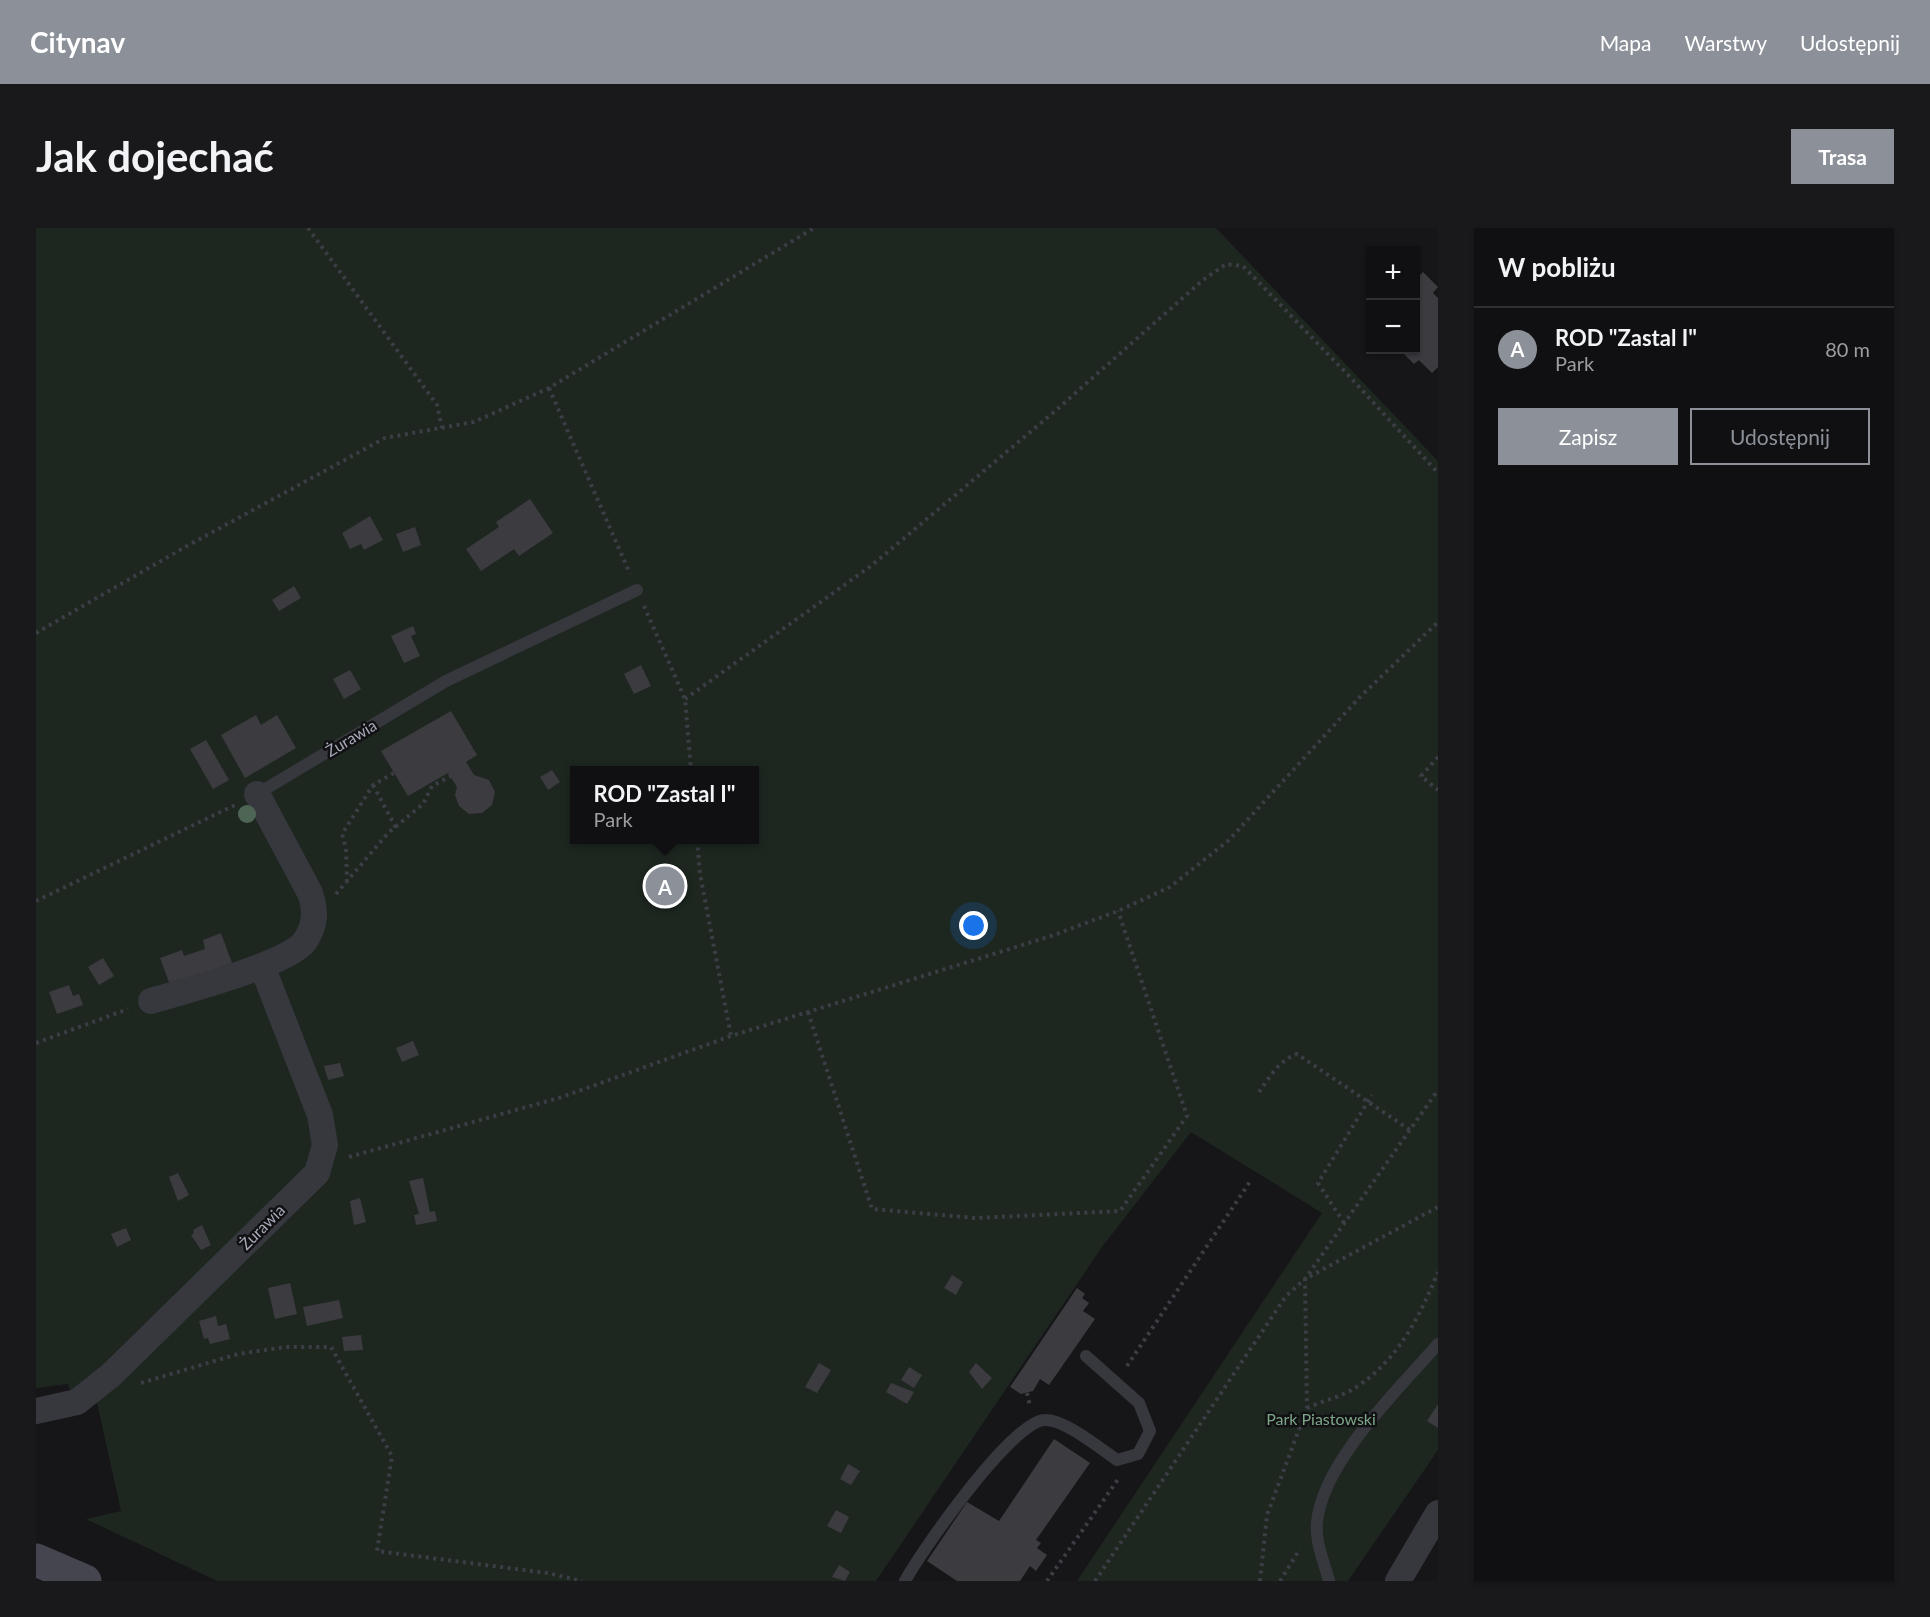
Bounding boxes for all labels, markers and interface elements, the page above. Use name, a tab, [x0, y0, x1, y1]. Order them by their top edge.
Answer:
text: Citynav	[30, 25, 125, 59]
text: Mapa	[1600, 30, 1652, 55]
text: Warstwy	[1685, 30, 1767, 55]
text: Udostępnij	[1800, 30, 1900, 55]
button: Trasa	[1791, 129, 1894, 184]
text: Jak dojechać	[36, 131, 274, 181]
map controls	[1366, 246, 1420, 354]
button: +	[1366, 246, 1420, 300]
text: W pobliżu	[1498, 251, 1616, 283]
button: −	[1366, 300, 1420, 354]
text: ROD "Zastal I"	[1555, 324, 1697, 351]
text: A	[1511, 337, 1524, 361]
text: 80 m	[1825, 337, 1870, 361]
text: Park	[1555, 351, 1594, 375]
button: Zapisz	[1498, 408, 1678, 465]
button: Udostępnij	[1690, 408, 1870, 465]
street label: Żurawia	[322, 715, 380, 760]
popup	[570, 766, 759, 844]
text: ROD "Zastal I"	[594, 780, 735, 807]
text: Park	[594, 807, 633, 831]
pin: A	[646, 864, 684, 908]
your location	[959, 911, 988, 940]
street label: Żurawia	[235, 1200, 288, 1253]
park label: Park Piastowski	[1266, 1409, 1376, 1428]

